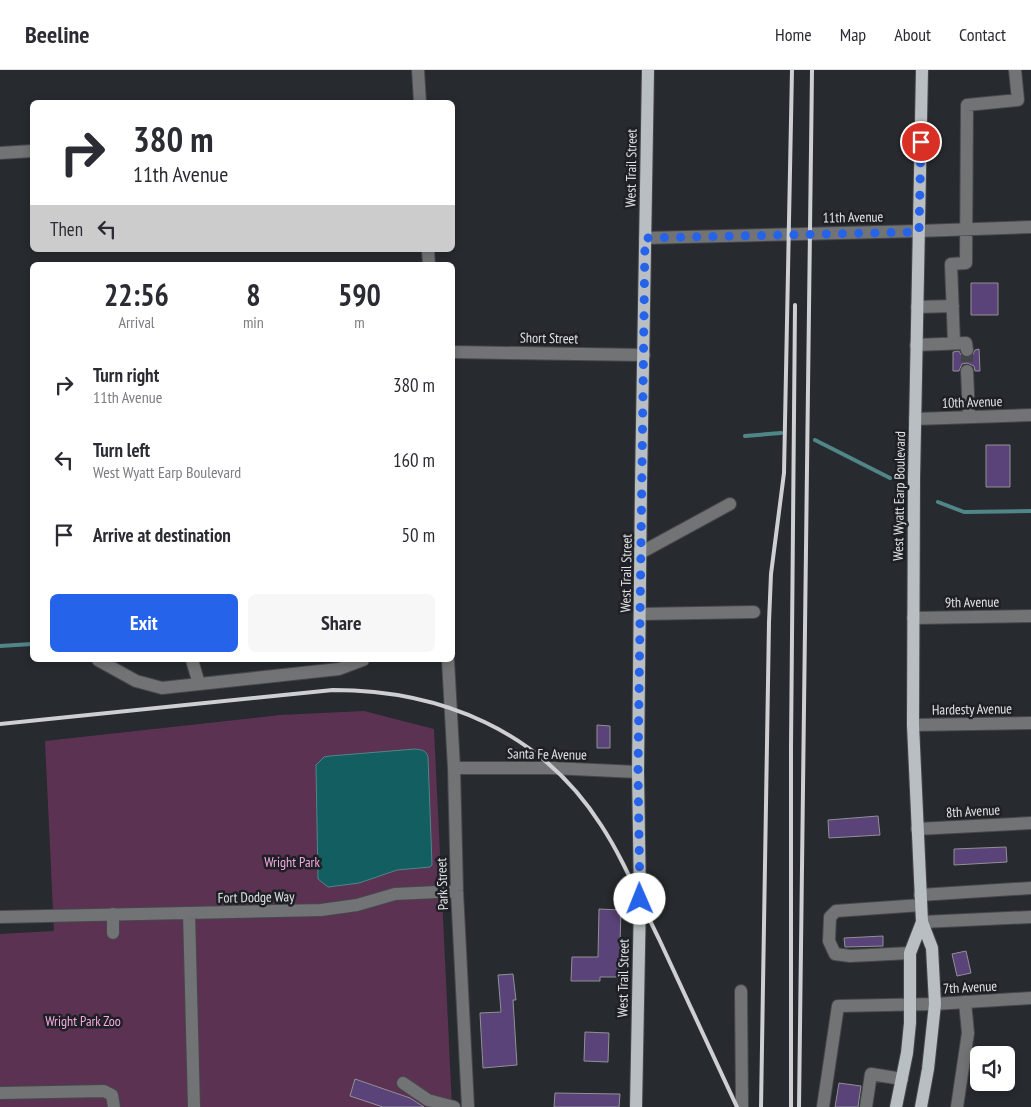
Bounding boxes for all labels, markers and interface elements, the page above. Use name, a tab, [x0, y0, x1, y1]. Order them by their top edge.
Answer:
text: Beeline	[25, 19, 90, 50]
text: Home	[775, 23, 812, 46]
text: Map	[840, 23, 866, 46]
text: About	[894, 23, 931, 46]
text: Contact	[959, 23, 1006, 46]
text: 380 m	[133, 116, 214, 162]
icon: right	[50, 120, 115, 185]
pin	[900, 121, 942, 163]
street label: West Trail Street	[621, 128, 641, 207]
icon: arrive	[907, 128, 935, 156]
text: 11th Avenue	[133, 160, 228, 188]
street label: 11th Avenue	[823, 207, 884, 227]
icon: left	[93, 215, 121, 243]
text: Then	[50, 217, 83, 241]
text: 22:56	[104, 275, 169, 314]
text: 8	[246, 275, 261, 314]
text: 590	[338, 275, 381, 314]
text: Arrival	[118, 312, 155, 332]
text: min	[243, 312, 264, 332]
text: m	[354, 312, 365, 332]
street label: Short Street	[520, 328, 578, 348]
text: Turn right	[93, 363, 159, 387]
icon: right	[50, 371, 78, 399]
text: 380 m	[393, 373, 435, 397]
text: 11th Avenue	[93, 387, 162, 407]
street label: 10th Avenue	[941, 392, 1003, 412]
street label: West Wyatt Earp Boulevard	[889, 431, 909, 561]
text: Turn left	[93, 438, 150, 462]
icon: left	[50, 446, 78, 474]
text: 160 m	[393, 448, 435, 472]
text: West Wyatt Earp Boulevard	[93, 462, 241, 482]
icon: arrive	[50, 521, 78, 549]
text: Arrive at destination	[93, 523, 231, 547]
text: 50 m	[402, 523, 435, 547]
street label: West Trail Street	[616, 533, 636, 612]
street label: 9th Avenue	[945, 593, 1000, 611]
button: Exit	[50, 594, 238, 652]
button: Share	[248, 594, 435, 652]
street label: Hardesty Avenue	[932, 699, 1012, 719]
street label: Santa Fe Avenue	[507, 744, 587, 764]
street label: 8th Avenue	[945, 801, 1001, 821]
park label: Wright Park	[264, 853, 320, 871]
street label: Park Street	[432, 857, 452, 911]
position arrow	[613, 872, 665, 924]
street label: Fort Dodge Way	[218, 887, 295, 907]
street label: West Trail Street	[613, 938, 633, 1017]
street label: 7th Avenue	[942, 977, 998, 997]
park label: Wright Park Zoo	[45, 1012, 121, 1030]
map controls	[970, 1046, 1015, 1091]
button: sound	[970, 1046, 1015, 1091]

